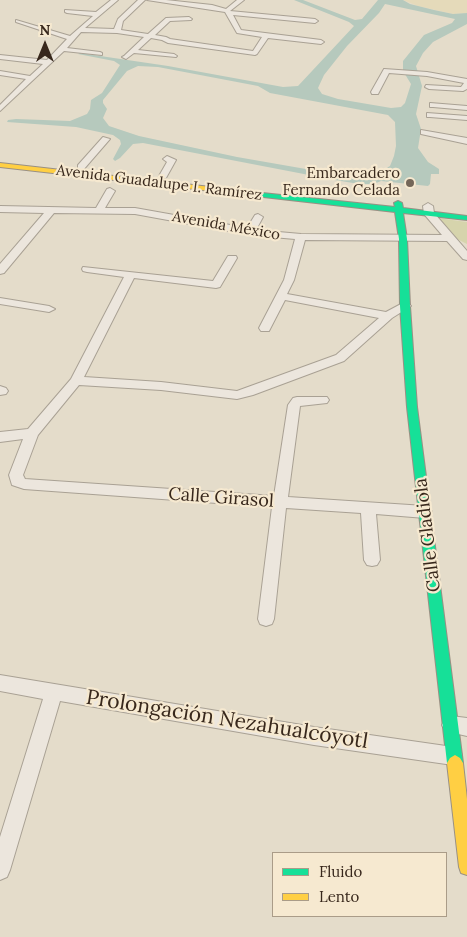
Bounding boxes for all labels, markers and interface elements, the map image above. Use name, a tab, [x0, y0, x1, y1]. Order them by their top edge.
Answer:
north arrow	[20, 20, 70, 70]
text: N	[40, 21, 50, 39]
street label: Avenida Guadalupe I. Ramírez	[55, 161, 263, 205]
place label: Embarcadero Fernando Celada	[283, 165, 400, 200]
marker: Embarcadero Fernando Celada	[404, 177, 416, 189]
street label: Avenida México	[171, 208, 281, 244]
street label: Calle Gladiola	[410, 477, 446, 593]
street label: Calle Girasol	[168, 484, 274, 512]
street label: Prolongación Nezahualcóyotl	[84, 685, 370, 755]
legend	[272, 852, 447, 917]
text: Fluido	[319, 862, 362, 881]
text: Lento	[319, 887, 359, 906]

